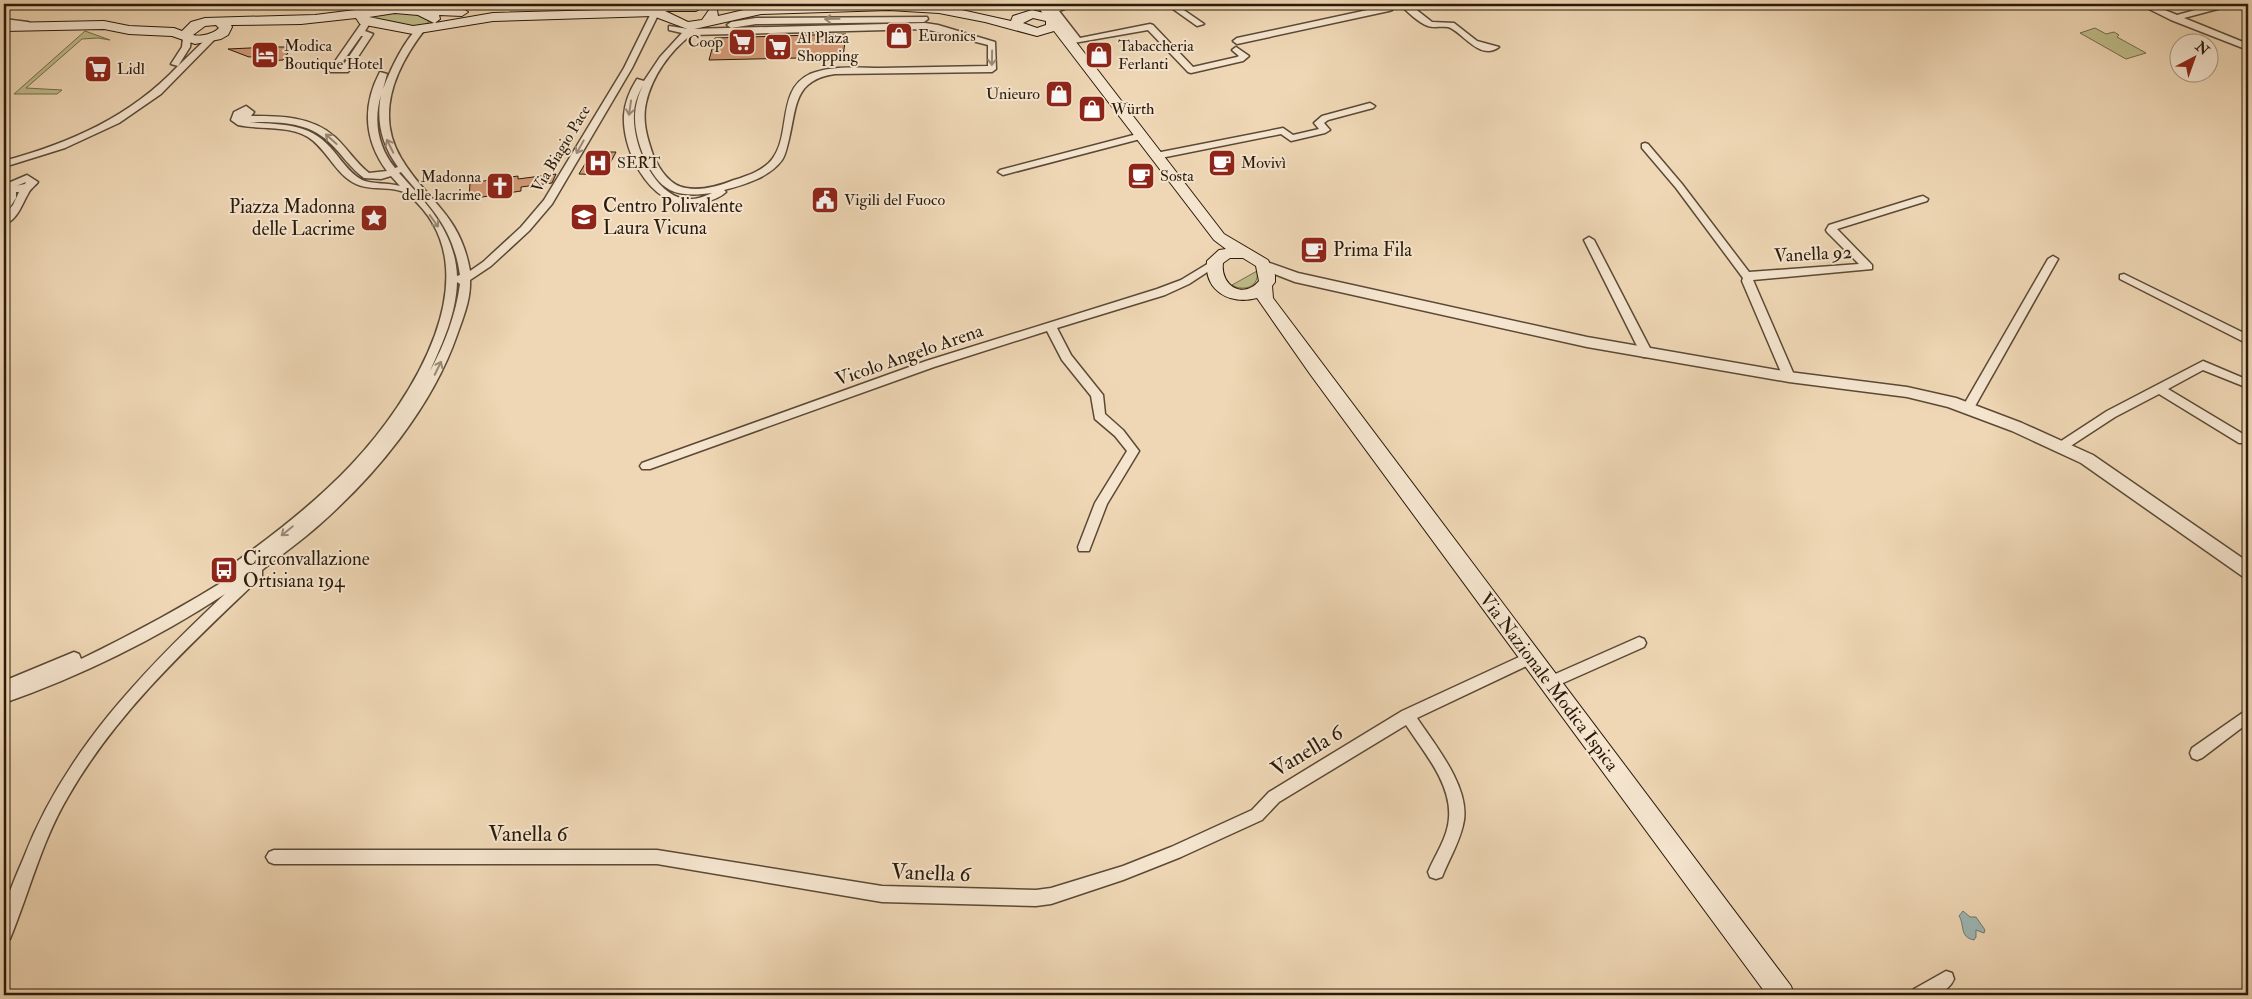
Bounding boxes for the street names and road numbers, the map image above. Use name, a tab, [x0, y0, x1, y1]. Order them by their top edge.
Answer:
street label: Via Biagio Pace	[527, 101, 595, 196]
street label: Vanella 92	[1773, 240, 1853, 268]
street label: Vicolo Angelo Arena	[832, 318, 986, 392]
street label: Via Nazionale Modica Ispica	[1473, 588, 1624, 777]
street label: Vanella 6	[1266, 718, 1350, 783]
street label: Vanella 6	[488, 820, 570, 848]
street label: Vanella 6	[891, 858, 973, 888]

